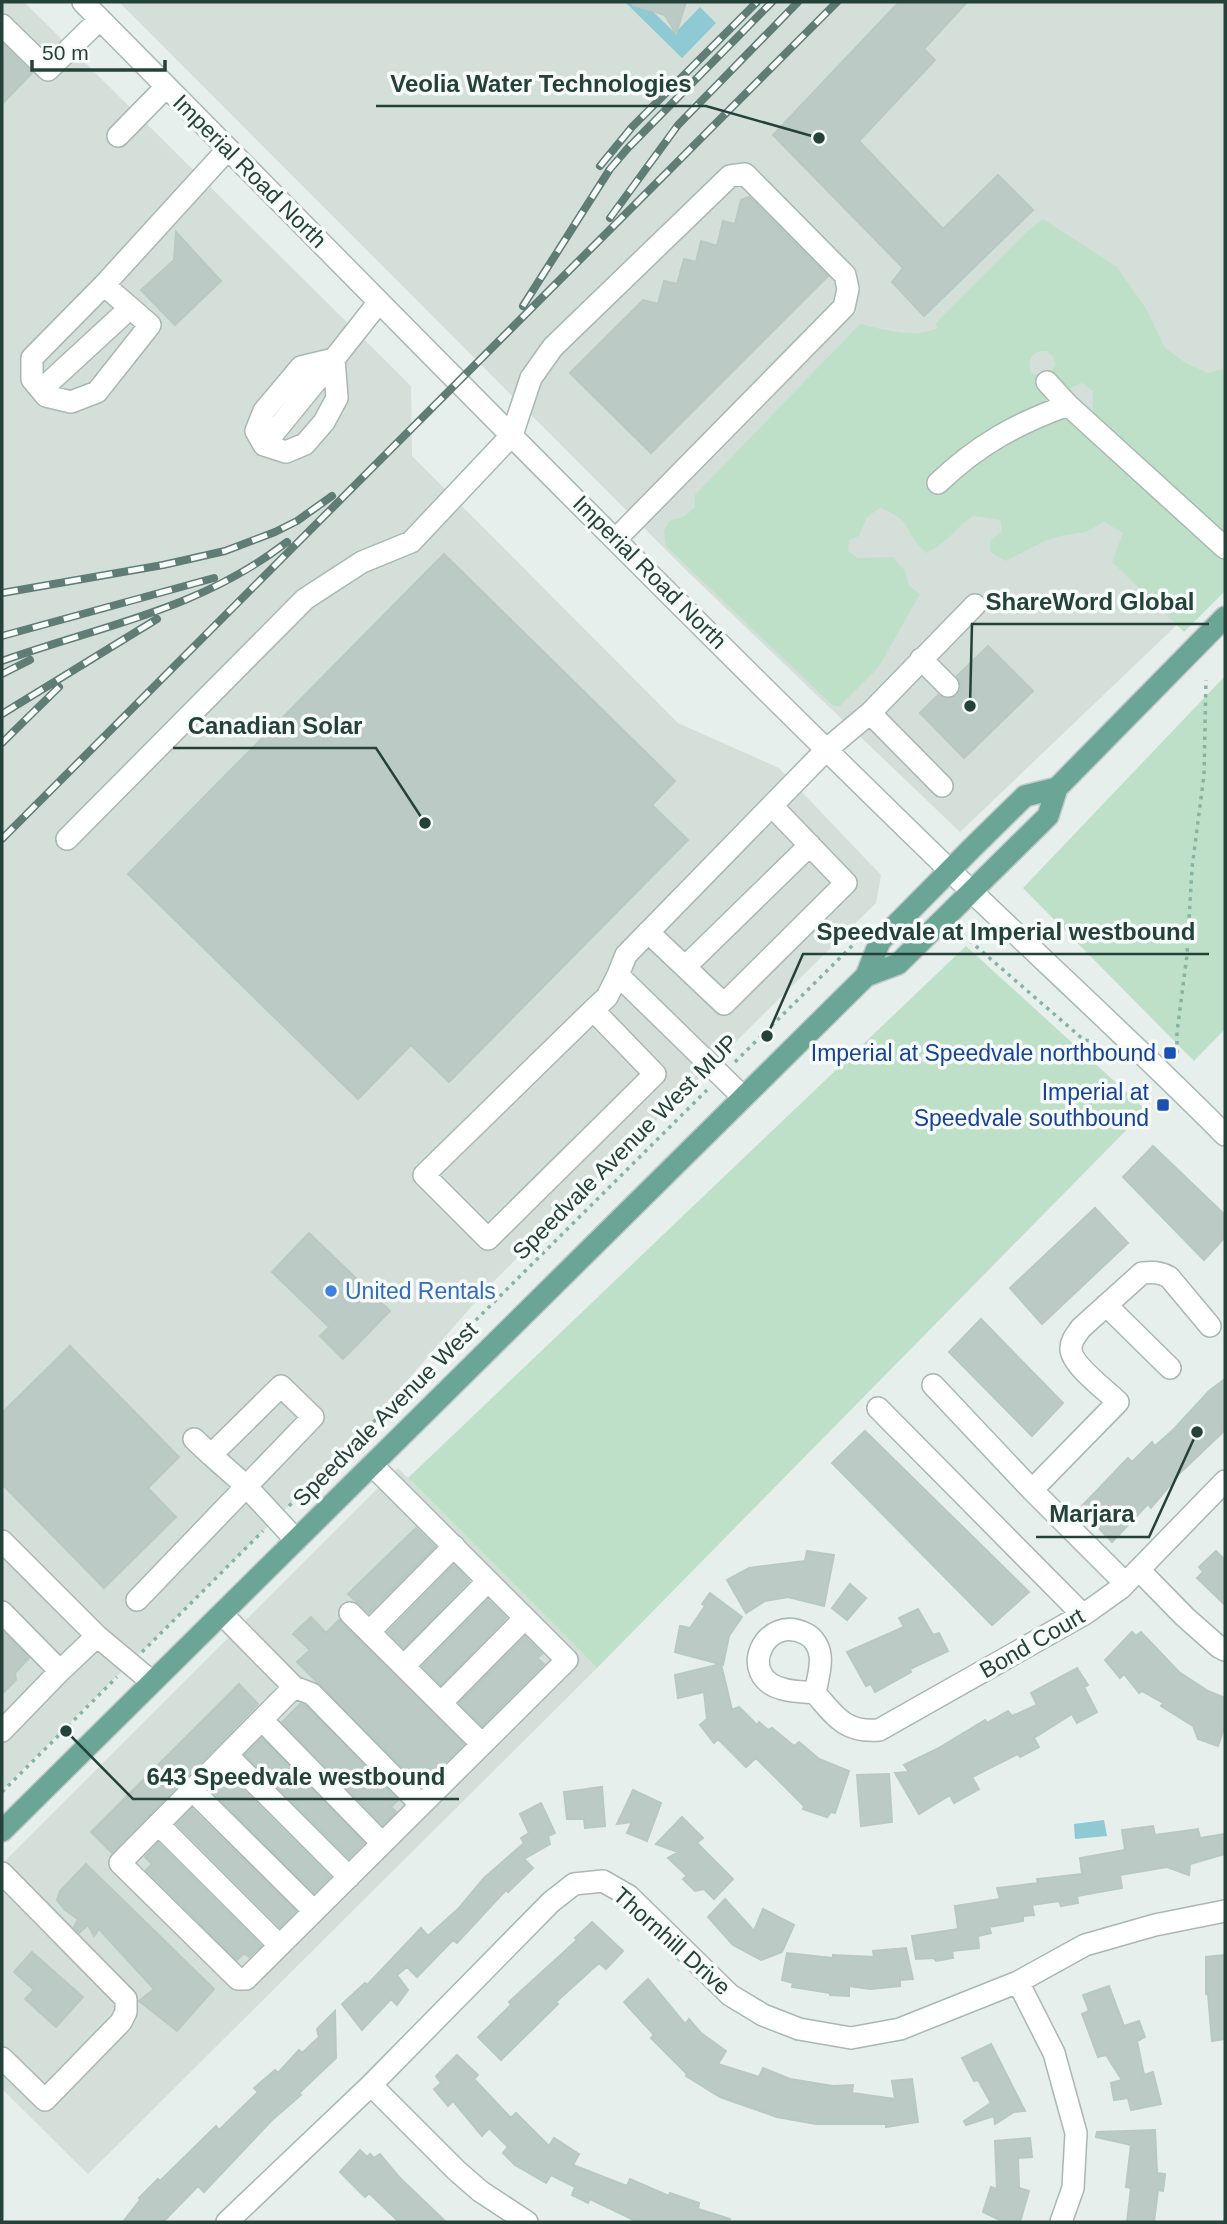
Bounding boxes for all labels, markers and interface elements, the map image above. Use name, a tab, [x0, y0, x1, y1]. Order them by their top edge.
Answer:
scale bar	[32, 28, 164, 72]
text: 50 m	[42, 41, 89, 64]
callout: Veolia Water Technologies	[376, 61, 706, 106]
text: Veolia Water Technologies	[390, 70, 692, 97]
street label: Imperial Road North	[168, 89, 332, 253]
street label: Imperial Road North	[568, 490, 732, 654]
callout: ShareWord Global	[972, 579, 1209, 624]
text: ShareWord Global	[986, 588, 1194, 615]
callout: Canadian Solar	[173, 703, 376, 748]
text: Canadian Solar	[188, 712, 362, 739]
callout: Speedvale at Imperial westbound	[803, 909, 1209, 954]
text: Speedvale at Imperial westbound	[817, 918, 1195, 945]
street label: Speedvale Avenue West MUP	[507, 1029, 743, 1265]
place label: Imperial at Speedvale northbound	[811, 1040, 1156, 1066]
marker: Imperial at Speedvale northbound	[1162, 1045, 1178, 1061]
place label: Imperial at Speedvale southbound	[914, 1079, 1150, 1131]
marker: Imperial at Speedvale southbound	[1155, 1097, 1171, 1113]
place label: United Rentals	[345, 1278, 496, 1304]
marker: United Rentals	[323, 1283, 339, 1299]
street label: Speedvale Avenue West	[287, 1316, 483, 1512]
callout: Marjara	[1036, 1492, 1149, 1537]
text: Marjara	[1049, 1500, 1135, 1527]
street label: Bond Court	[975, 1602, 1089, 1683]
callout: 643 Speedvale westbound	[133, 1754, 459, 1799]
text: 643 Speedvale westbound	[147, 1763, 445, 1790]
street label: Thornhill Drive	[608, 1882, 736, 2000]

